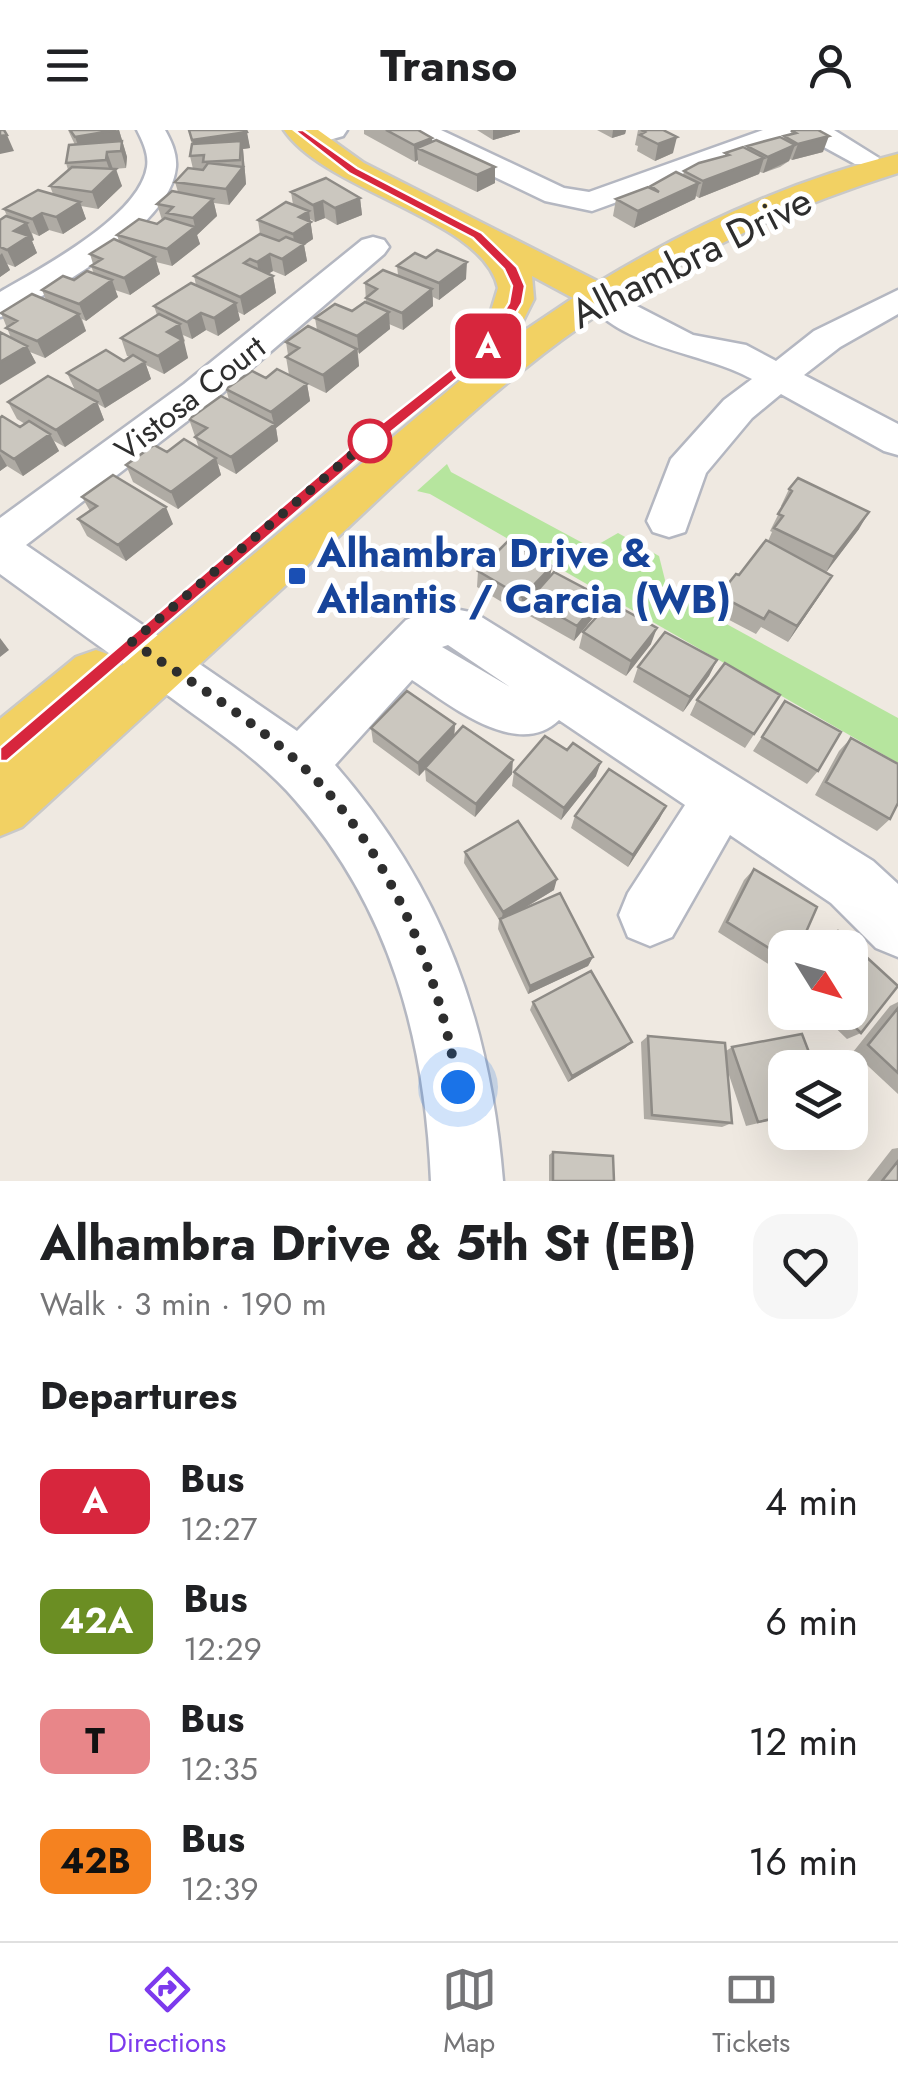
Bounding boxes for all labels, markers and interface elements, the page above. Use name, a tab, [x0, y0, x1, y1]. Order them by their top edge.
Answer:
text: Transo	[380, 33, 518, 98]
icon: menu	[40, 38, 95, 93]
icon: person	[803, 38, 858, 93]
street label: Alhambra Drive	[560, 171, 822, 343]
line badge: A	[456, 314, 520, 378]
text: A	[475, 321, 501, 371]
street label: Vistosa Court	[105, 324, 275, 472]
unlabelled marker	[349, 420, 391, 462]
place label: Alhambra Drive & Atlantis / Carcia (WB)	[316, 524, 731, 628]
marker: Alhambra Drive & Atlantis / Carcia (WB)	[286, 565, 308, 587]
north arrow	[768, 930, 868, 1030]
map controls	[768, 930, 868, 1150]
button: layers	[768, 1050, 868, 1150]
your location	[433, 1062, 483, 1112]
text: Alhambra Drive & 5th St (EB)	[40, 1209, 697, 1278]
button: heart	[753, 1214, 858, 1319]
text: Walk · 3 min · 190 m	[40, 1281, 327, 1327]
text: Departures	[40, 1368, 237, 1423]
text: Bus	[180, 1451, 244, 1506]
text: 4 min	[765, 1474, 858, 1529]
text: A	[82, 1476, 108, 1526]
text: 12:27	[180, 1506, 257, 1552]
text: Bus	[183, 1571, 248, 1626]
text: 6 min	[765, 1594, 858, 1649]
text: 42A	[60, 1596, 133, 1646]
text: 12:29	[183, 1626, 262, 1672]
text: Bus	[180, 1691, 244, 1746]
text: 12 min	[748, 1714, 858, 1769]
text: T	[85, 1716, 105, 1766]
text: 12:35	[180, 1746, 258, 1792]
text: Bus	[181, 1811, 245, 1866]
text: 16 min	[748, 1834, 858, 1889]
text: 42B	[60, 1836, 131, 1886]
text: 12:39	[181, 1866, 259, 1912]
tab: Directions	[108, 1962, 226, 2063]
tab: Map	[442, 1962, 497, 2063]
tab: Tickets	[712, 1962, 790, 2063]

